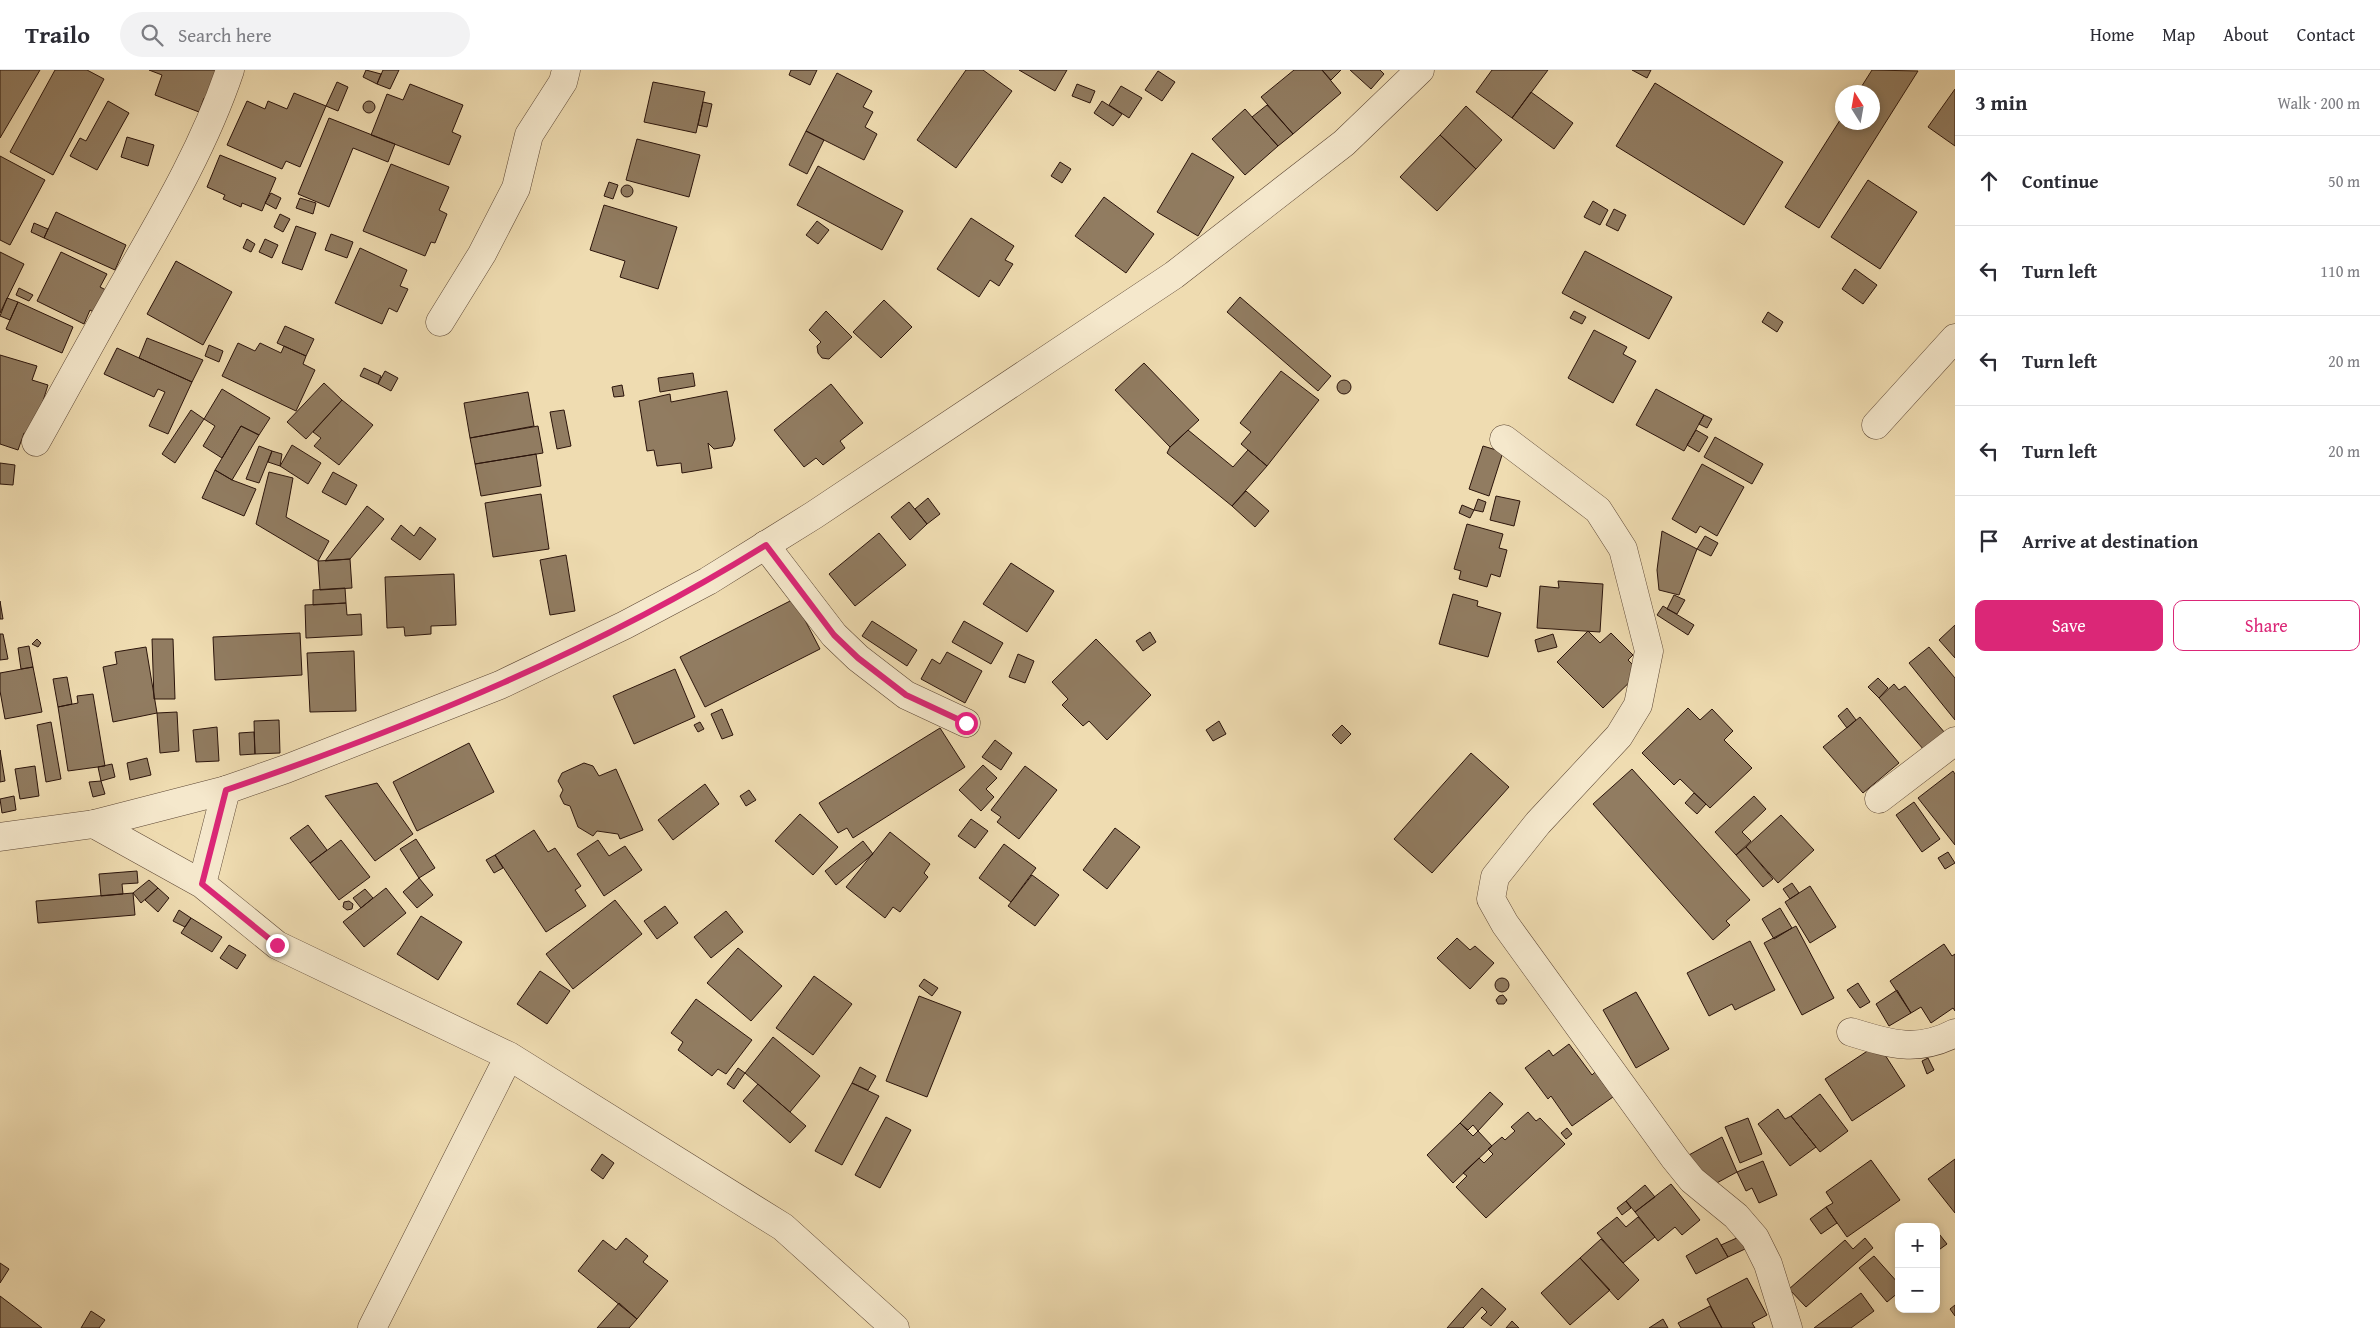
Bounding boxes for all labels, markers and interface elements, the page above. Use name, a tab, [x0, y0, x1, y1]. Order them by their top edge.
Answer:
search box	[120, 12, 470, 57]
text: Trailo	[25, 17, 90, 52]
icon: search	[138, 21, 166, 49]
text: Search here	[178, 21, 272, 49]
text: Home	[2090, 21, 2134, 48]
text: Map	[2162, 21, 2195, 48]
text: About	[2223, 21, 2269, 48]
text: Contact	[2297, 21, 2355, 48]
north arrow	[1835, 85, 1880, 130]
text: 3 min	[1975, 87, 2027, 118]
text: Walk · 200 m	[2277, 91, 2360, 115]
icon: ahead	[1975, 167, 2003, 195]
text: Continue	[2022, 167, 2099, 195]
text: 50 m	[2328, 169, 2360, 193]
icon: left	[1975, 257, 2003, 285]
text: Turn left	[2022, 257, 2097, 285]
text: 110 m	[2320, 259, 2360, 283]
icon: left	[1975, 347, 2003, 375]
text: Turn left	[2022, 347, 2097, 375]
text: 20 m	[2328, 349, 2360, 373]
icon: left	[1975, 437, 2003, 465]
text: Turn left	[2022, 437, 2097, 465]
text: 20 m	[2328, 439, 2360, 463]
icon: arrive	[1975, 527, 2003, 555]
text: Arrive at destination	[2022, 527, 2198, 555]
button: Save	[1975, 600, 2163, 651]
button: Share	[2173, 600, 2360, 651]
route start	[955, 712, 978, 735]
route end	[266, 934, 289, 957]
map controls	[1895, 1223, 1940, 1313]
button: +	[1895, 1223, 1940, 1268]
button: −	[1895, 1268, 1940, 1313]

